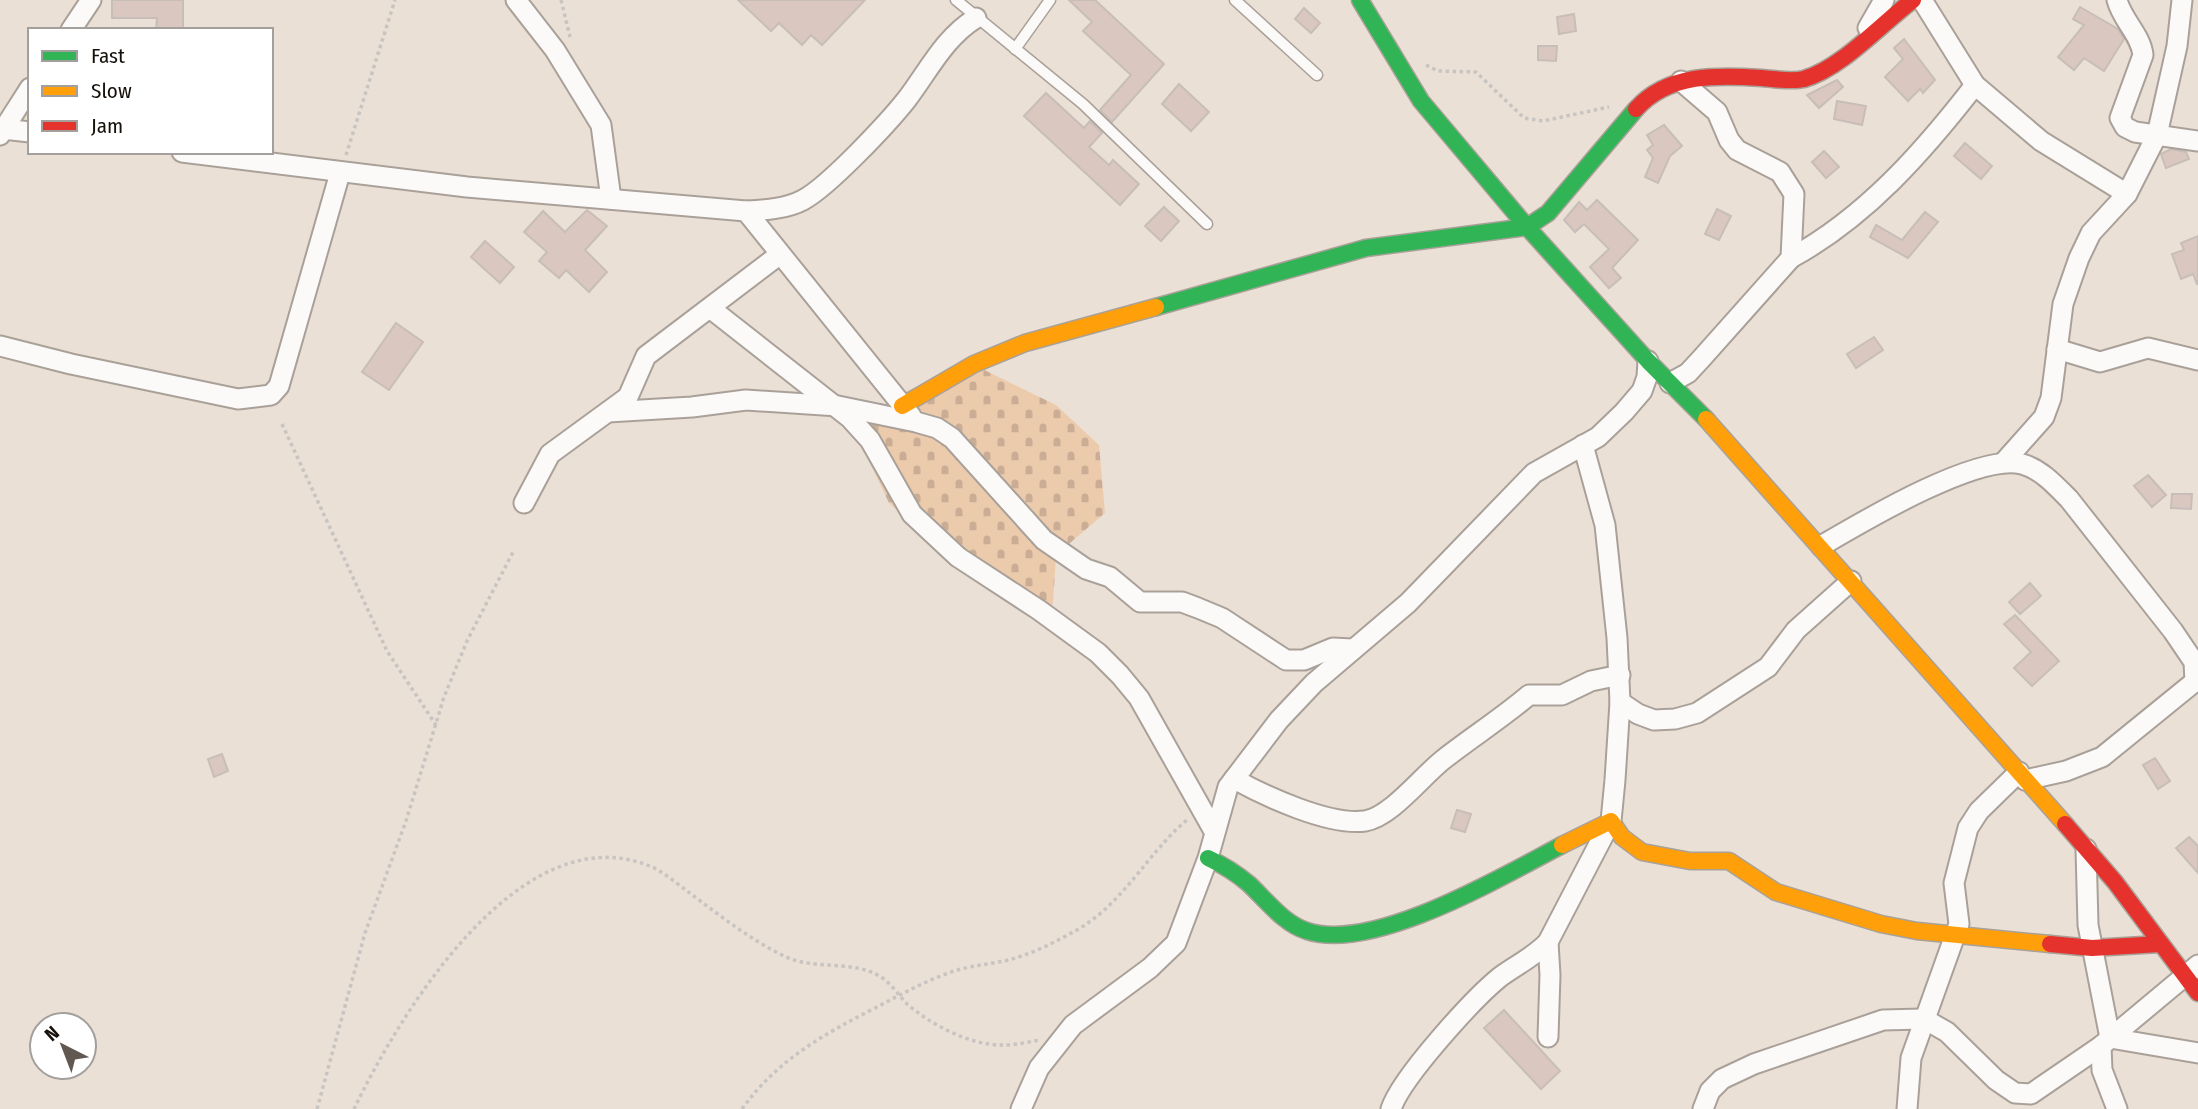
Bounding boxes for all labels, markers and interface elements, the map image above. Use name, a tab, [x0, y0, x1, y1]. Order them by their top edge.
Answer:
legend	[28, 28, 273, 154]
text: Fast	[91, 43, 125, 69]
text: Slow	[91, 78, 132, 104]
text: Jam	[91, 113, 123, 139]
north arrow	[28, 1011, 98, 1081]
text: N	[40, 1021, 64, 1046]

